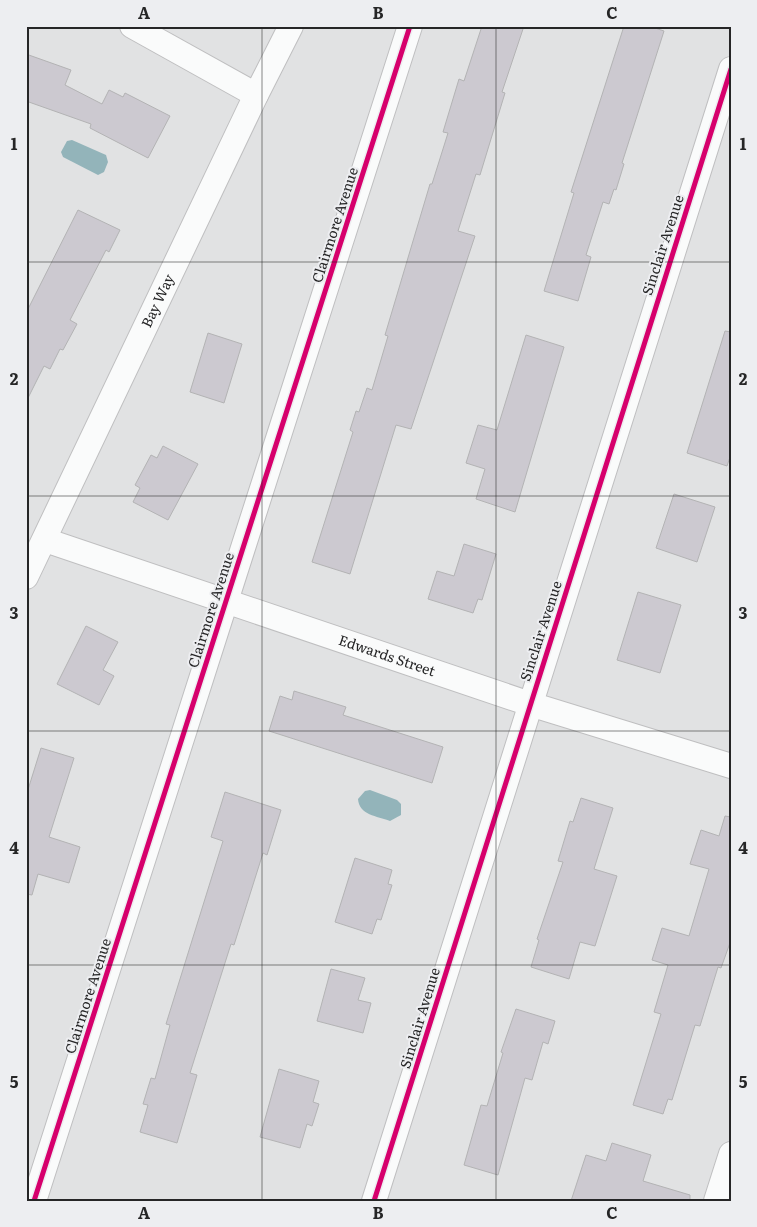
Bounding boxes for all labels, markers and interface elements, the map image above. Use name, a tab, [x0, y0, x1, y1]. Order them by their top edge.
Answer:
text: A	[138, 0, 150, 24]
text: B	[372, 0, 384, 24]
text: C	[606, 0, 618, 24]
text: 1	[11, 131, 18, 155]
text: 1	[740, 131, 747, 155]
street label: Clairmore Avenue	[306, 164, 362, 285]
street label: Sinclair Avenue	[636, 192, 688, 298]
street label: Bay Way	[136, 270, 179, 330]
text: 2	[10, 366, 19, 390]
text: 2	[739, 366, 748, 390]
street label: Clairmore Avenue	[182, 549, 238, 670]
street label: Sinclair Avenue	[514, 578, 566, 684]
text: 3	[10, 600, 19, 624]
text: 3	[739, 600, 748, 624]
street label: Edwards Street	[336, 629, 439, 680]
text: 4	[9, 835, 19, 859]
text: 4	[738, 835, 748, 859]
street label: Clairmore Avenue	[59, 935, 115, 1056]
street label: Sinclair Avenue	[394, 965, 444, 1071]
text: 5	[10, 1069, 19, 1093]
text: 5	[739, 1069, 748, 1093]
text: A	[138, 1200, 150, 1224]
text: B	[372, 1200, 384, 1224]
text: C	[606, 1200, 618, 1224]

